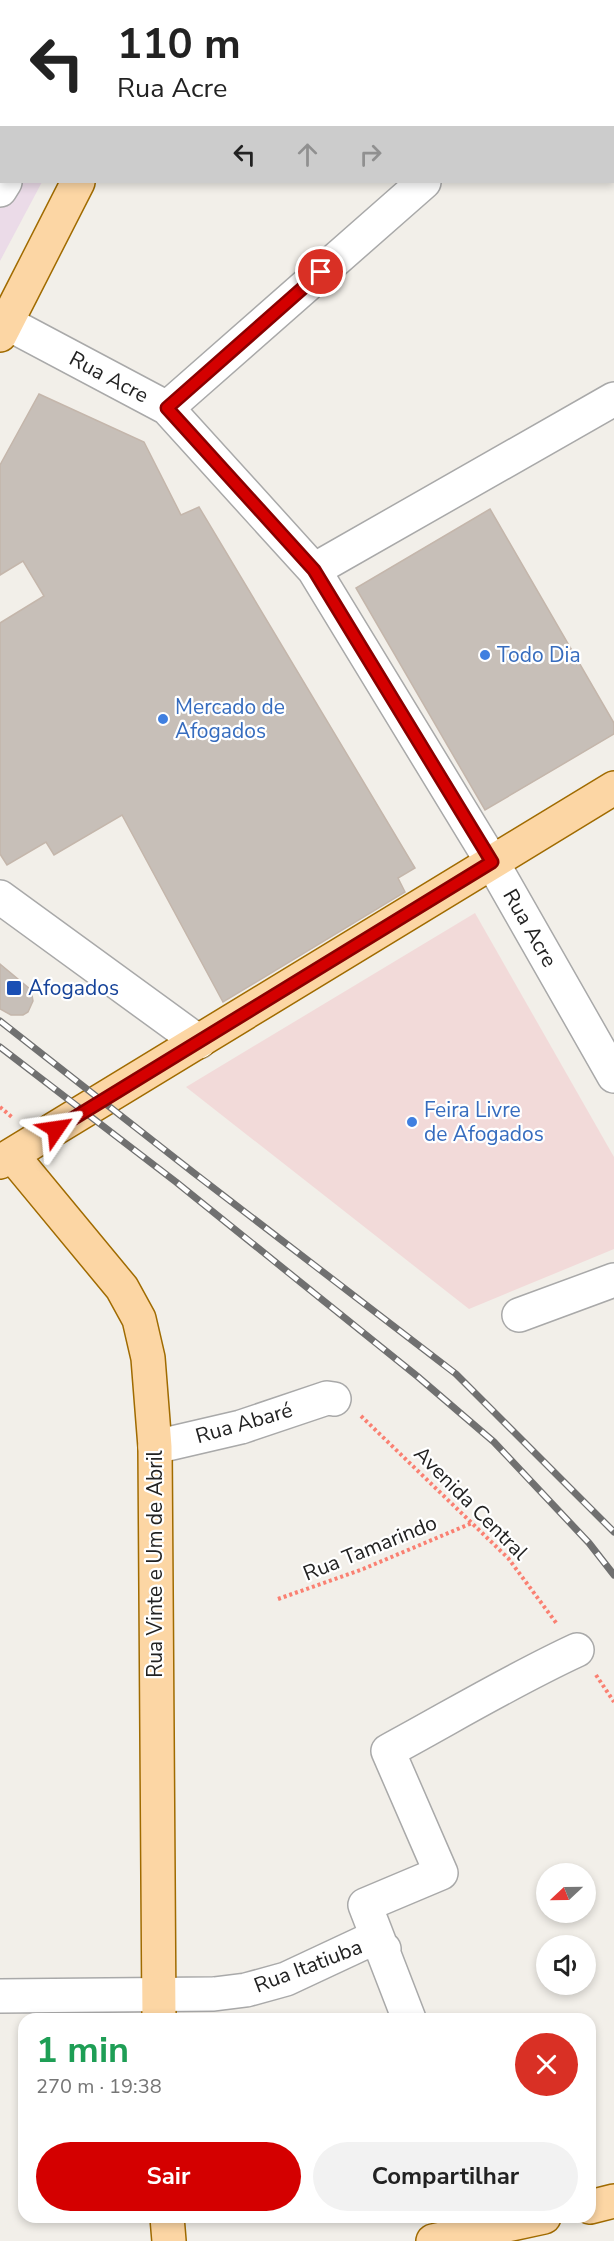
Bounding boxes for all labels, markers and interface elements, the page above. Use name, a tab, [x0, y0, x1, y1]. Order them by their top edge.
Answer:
text: 110 m	[117, 16, 241, 73]
icon: left	[18, 24, 96, 102]
text: Rua Acre	[117, 70, 227, 107]
icon: left	[228, 138, 261, 171]
icon: ahead	[291, 138, 324, 171]
icon: right	[354, 138, 387, 171]
pin	[295, 246, 346, 297]
icon: arrive	[304, 255, 337, 288]
street label: Rua Acre	[65, 344, 153, 410]
place label: Todo Dia	[497, 641, 581, 669]
marker: Todo Dia	[478, 648, 492, 662]
place label: Mercado de Afogados	[175, 693, 285, 745]
marker: Mercado de Afogados	[156, 712, 170, 726]
street label: Rua Acre	[496, 884, 564, 972]
place label: Afogados	[28, 974, 119, 1002]
marker: Afogados	[5, 979, 23, 997]
place label: Feira Livre de Afogados	[424, 1096, 544, 1148]
position arrow	[24, 1097, 88, 1161]
marker: Feira Livre de Afogados	[405, 1115, 419, 1129]
street label: Rua Abaré	[192, 1396, 296, 1450]
street label: Avenida Central	[408, 1440, 535, 1567]
street label: Rua Vinte e Um de Abril	[141, 1449, 169, 1678]
street label: Rua Tamarindo	[299, 1508, 441, 1588]
north arrow	[536, 1863, 596, 1923]
map controls	[536, 1863, 596, 1995]
street label: Rua Itatiuba	[250, 1933, 366, 1999]
button: sound	[536, 1935, 596, 1995]
text: 1 min	[36, 2026, 129, 2075]
button: close	[515, 2033, 578, 2096]
text: 270 m · 19:38	[36, 2073, 162, 2100]
button: Sair	[36, 2142, 301, 2211]
button: Compartilhar	[313, 2142, 578, 2211]

